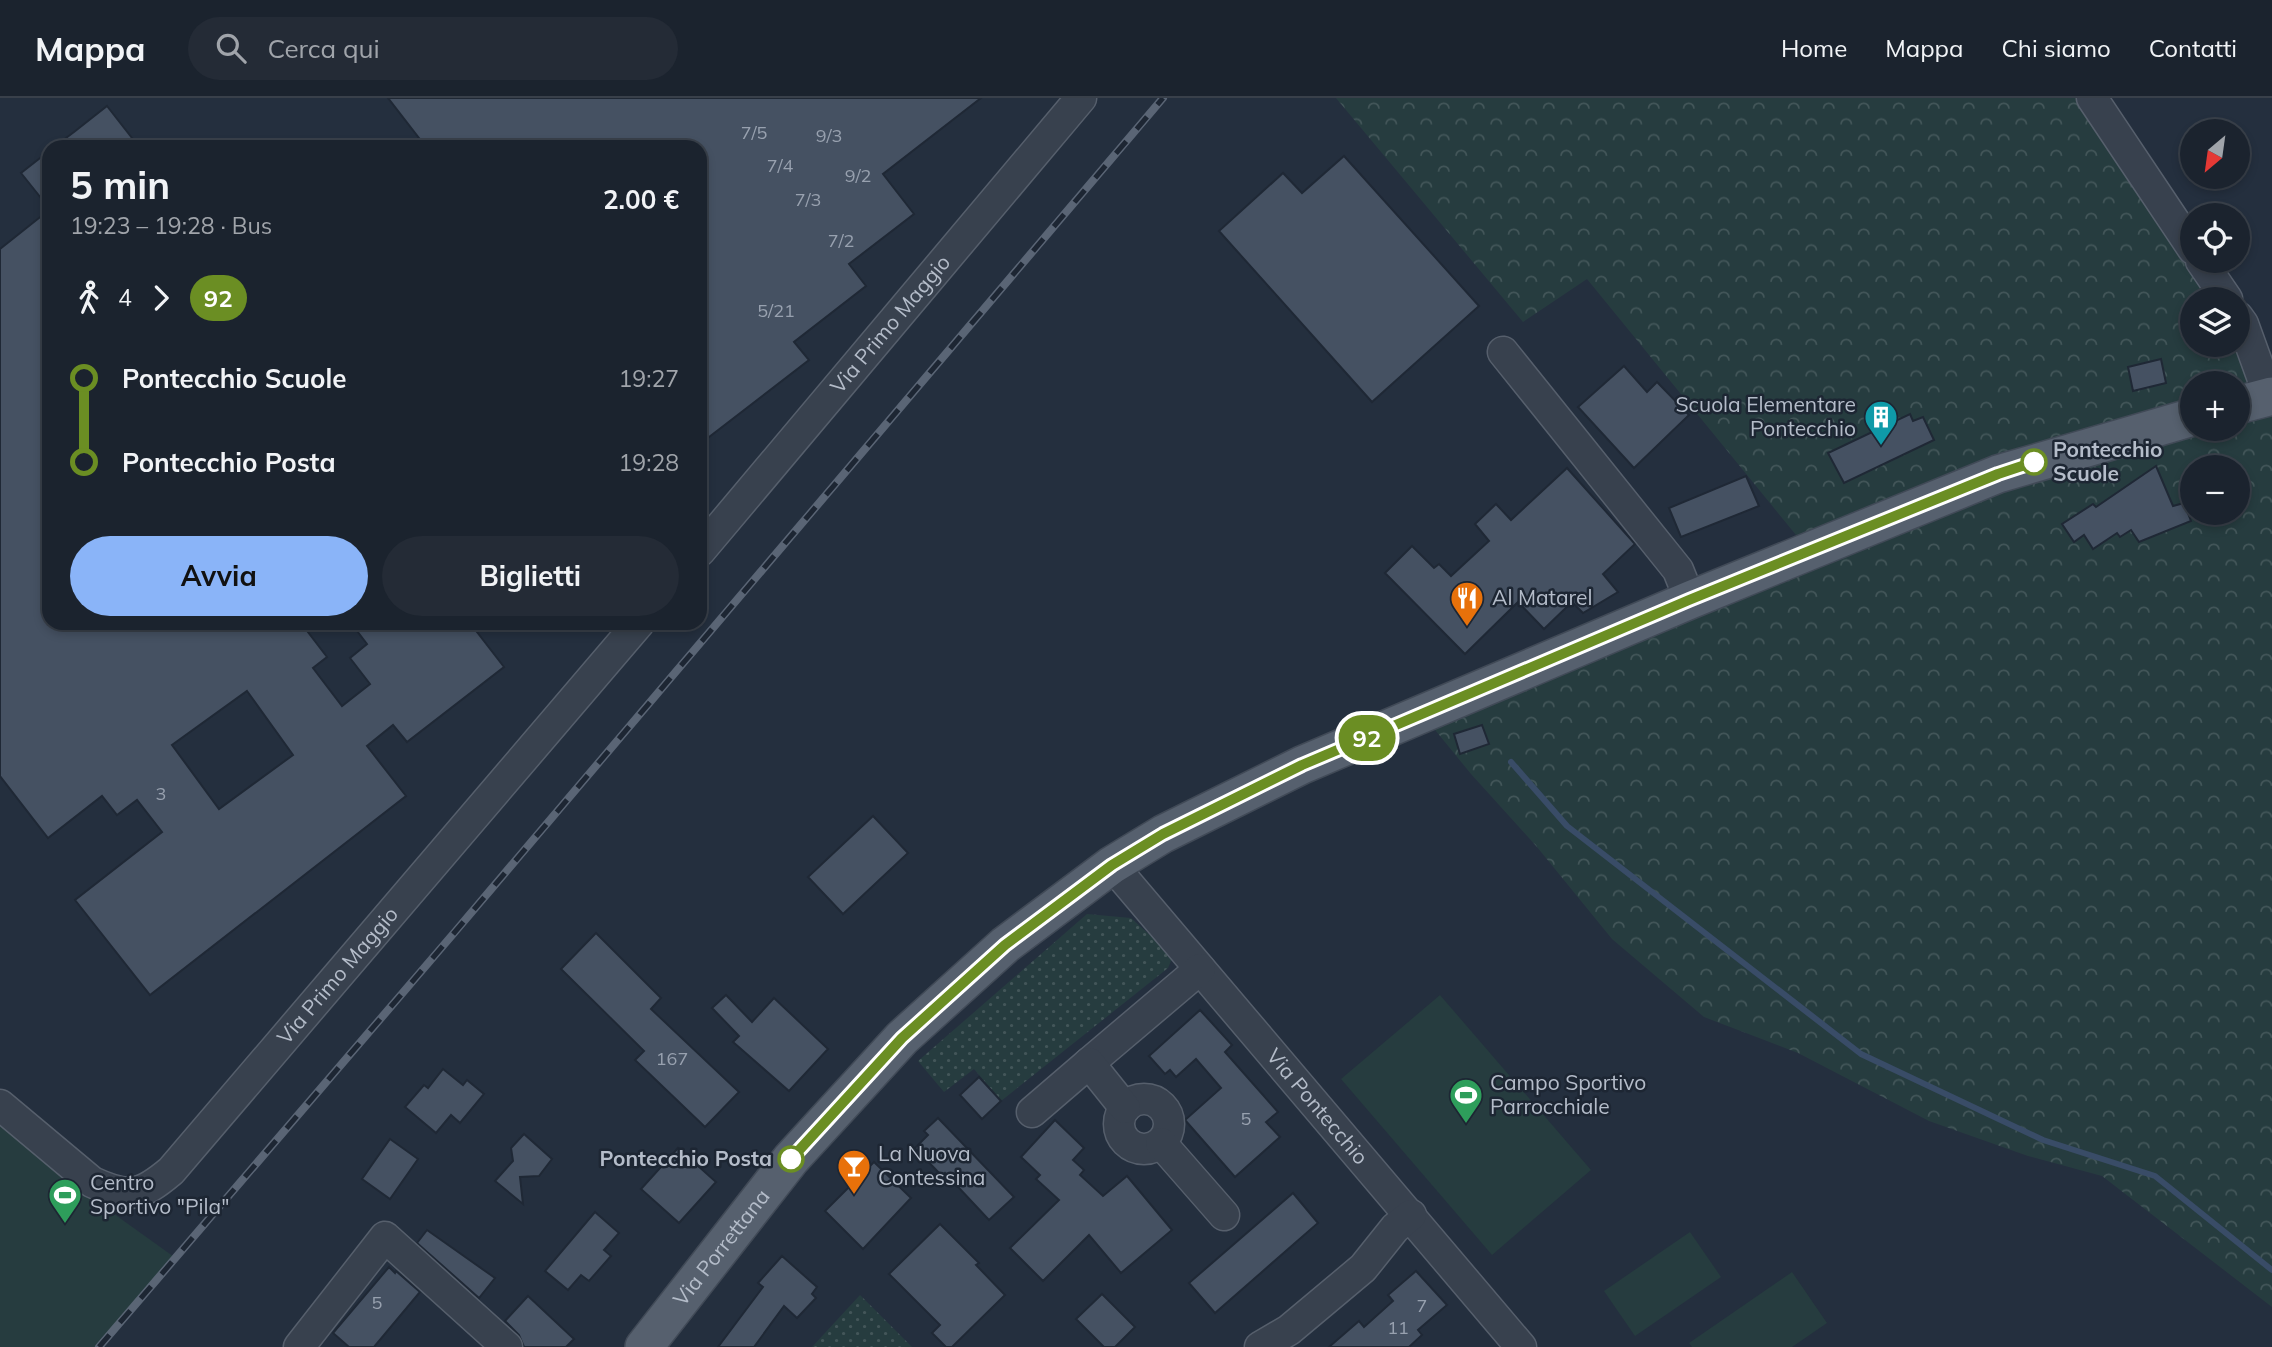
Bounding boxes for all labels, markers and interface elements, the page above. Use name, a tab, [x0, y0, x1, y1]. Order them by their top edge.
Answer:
search box	[188, 17, 678, 80]
text: Mappa	[35, 28, 146, 69]
icon: search	[212, 29, 250, 67]
text: Cerca qui	[268, 32, 380, 65]
text: Home	[1781, 33, 1847, 63]
text: Mappa	[1885, 33, 1963, 63]
text: Chi siamo	[2001, 33, 2111, 63]
text: Contatti	[2149, 33, 2237, 63]
north arrow	[2180, 119, 2250, 189]
map controls	[2180, 119, 2250, 525]
house number: 7/5	[741, 121, 768, 144]
house number: 9/3	[816, 124, 842, 147]
house number: 7/4	[767, 154, 794, 177]
text: 5 min	[70, 161, 170, 209]
house number: 9/2	[845, 164, 871, 187]
text: 2.00 €	[603, 183, 679, 216]
house number: 7/3	[795, 188, 821, 211]
button: locate	[2180, 203, 2250, 273]
text: 19:23 – 19:28 · Bus	[70, 211, 272, 240]
house number: 7/2	[828, 229, 854, 252]
street label: Via Primo Maggio	[824, 249, 955, 398]
icon: walk	[70, 279, 108, 317]
icon: forward	[142, 279, 180, 317]
text: 4	[118, 283, 132, 312]
text: 92	[204, 283, 233, 313]
button: layers	[2180, 287, 2250, 357]
house number: 5/21	[757, 299, 795, 322]
text: Pontecchio Scuole	[122, 362, 346, 395]
text: 19:27	[619, 364, 679, 393]
button: +	[2180, 371, 2250, 441]
place label: Scuola Elementare Pontecchio	[1676, 391, 1856, 441]
building icon: Scuola Elementare Pontecchio	[1862, 398, 1900, 447]
place label: Pontecchio Scuole	[2053, 436, 2162, 486]
text: Pontecchio Posta	[122, 446, 336, 479]
text: 19:28	[619, 448, 679, 477]
marker: Pontecchio Scuole	[2021, 449, 2047, 475]
button: −	[2180, 455, 2250, 525]
button: Avvia	[70, 536, 368, 616]
button: Biglietti	[382, 536, 679, 616]
restaurant icon: Al Matarel	[1448, 579, 1486, 628]
place label: Al Matarel	[1492, 584, 1592, 610]
line badge: 92	[1336, 715, 1398, 761]
text: 92	[1353, 723, 1381, 753]
house number: 3	[156, 782, 166, 805]
street label: Via Primo Maggio	[271, 901, 403, 1049]
street label: Via Pontecchio	[1261, 1043, 1374, 1169]
house number: 167	[656, 1047, 688, 1070]
place label: Campo Sportivo Parrocchiale	[1490, 1069, 1646, 1119]
sports icon: Campo Sportivo Parrocchiale	[1447, 1076, 1485, 1125]
house number: 5	[1241, 1107, 1252, 1130]
place label: La Nuova Contessina	[878, 1140, 985, 1190]
place label: Pontecchio Posta	[600, 1145, 772, 1171]
marker: Pontecchio Posta	[778, 1146, 804, 1172]
bar icon: La Nuova Contessina	[835, 1147, 873, 1196]
place label: Centro Sportivo "Pila"	[90, 1169, 229, 1219]
sports icon: Centro Sportivo "Pila"	[46, 1176, 84, 1225]
street label: Via Porrettana	[667, 1183, 775, 1311]
house number: 5	[372, 1291, 383, 1314]
house number: 7	[1417, 1294, 1427, 1317]
house number: 11	[1387, 1316, 1409, 1339]

